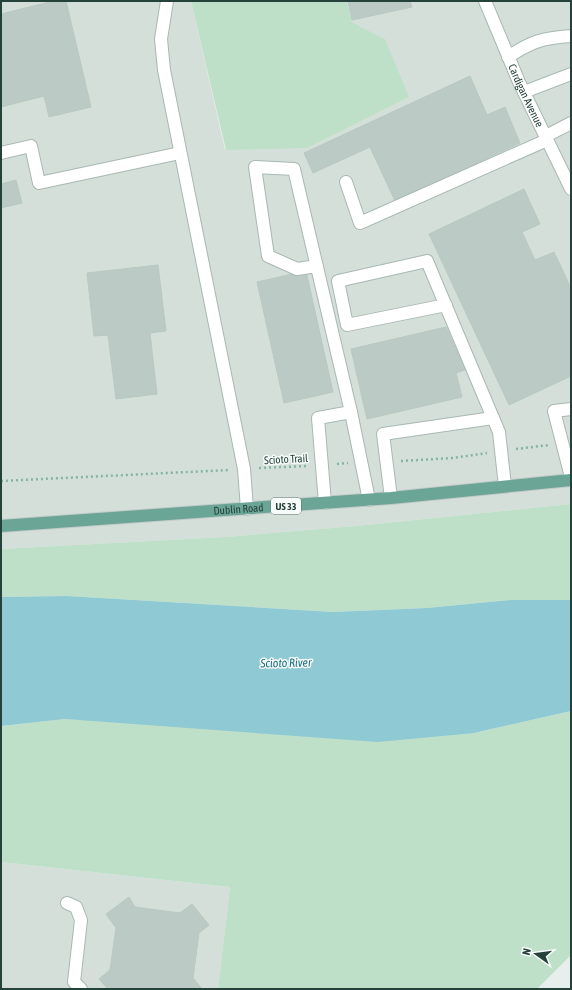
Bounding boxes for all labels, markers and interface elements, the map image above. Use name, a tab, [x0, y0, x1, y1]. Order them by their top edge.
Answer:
street label: Cardigan Avenue	[506, 62, 546, 129]
street label: Scioto Trail	[264, 452, 308, 466]
road number: US 33	[271, 498, 301, 514]
street label: Dublin Road	[213, 501, 264, 517]
water label: Scioto River	[259, 656, 312, 670]
north arrow	[516, 934, 556, 974]
text: N	[520, 947, 533, 956]

